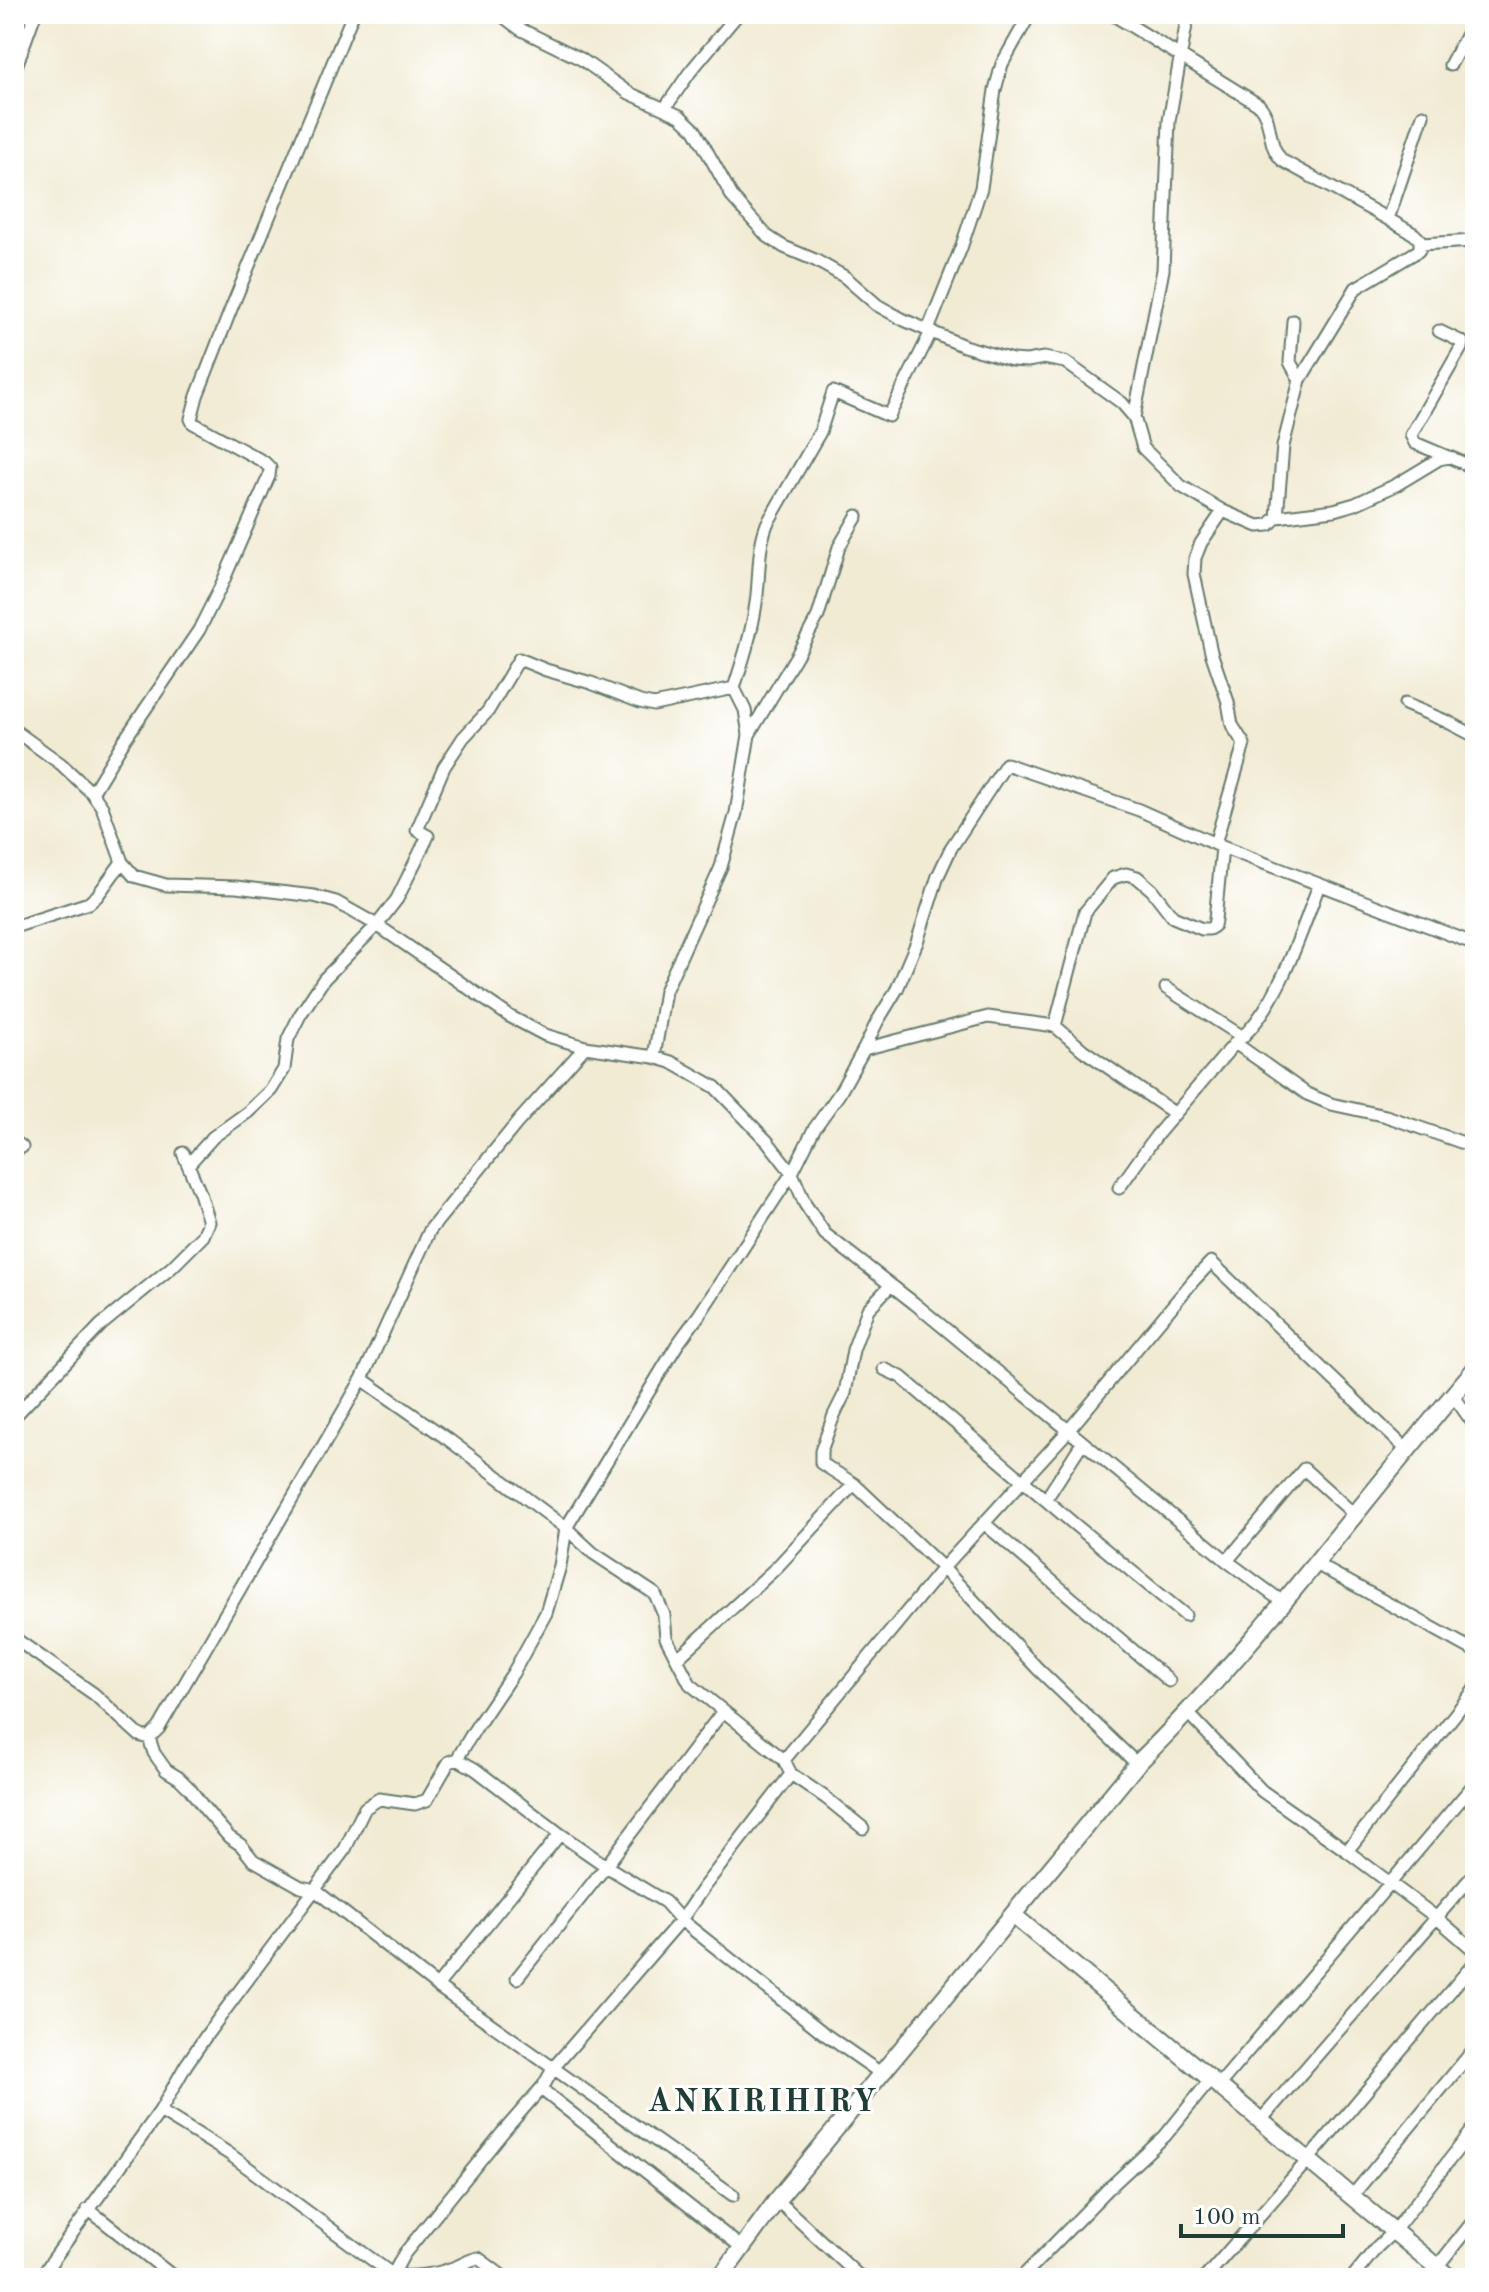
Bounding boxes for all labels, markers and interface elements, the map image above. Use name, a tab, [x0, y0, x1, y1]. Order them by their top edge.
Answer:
district label: ANKIRIHIRY	[647, 2087, 879, 2119]
scale bar	[1181, 2188, 1343, 2238]
text: 100 m	[1193, 2206, 1261, 2230]

